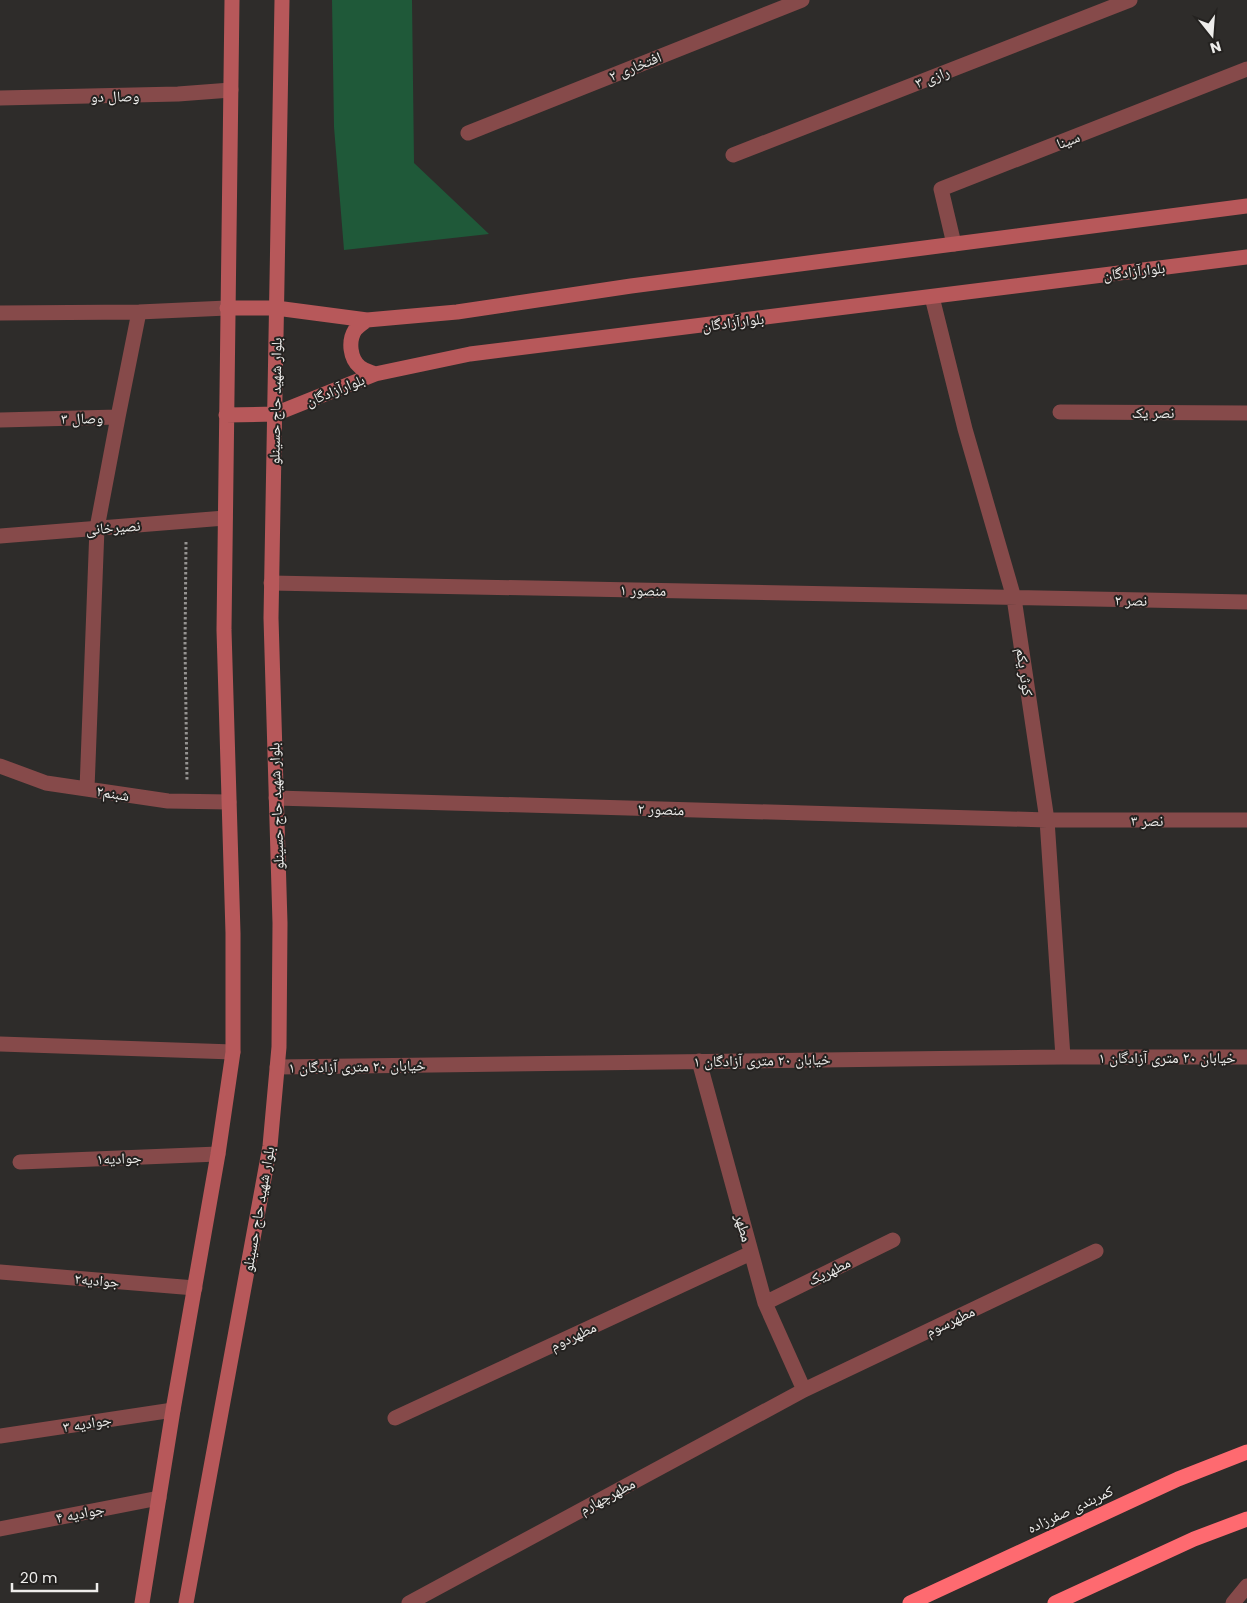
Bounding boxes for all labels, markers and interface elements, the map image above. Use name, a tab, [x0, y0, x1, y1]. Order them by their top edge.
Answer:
north arrow	[1187, 10, 1237, 60]
text: N	[1208, 36, 1224, 59]
street label: افتخاری ۲	[606, 46, 664, 86]
street label: رازی ۳	[912, 61, 952, 93]
street label: وصال دو	[90, 85, 140, 107]
street label: سینا	[1053, 126, 1083, 154]
street label: بلوارآزادگان	[1102, 257, 1166, 285]
street label: بلوارآزادگان	[701, 308, 765, 336]
street label: بلوار شهید حاج حسینلو	[263, 337, 287, 465]
street label: بلوارآزادگان	[302, 369, 368, 411]
street label: نصر یک	[1132, 402, 1174, 423]
street label: وصال ۳	[61, 407, 103, 429]
street label: نصیرخانی	[85, 515, 141, 539]
street label: منصور ۱	[620, 579, 667, 601]
street label: نصر ۲	[1115, 589, 1147, 611]
street label: کوثر یکم	[1011, 647, 1039, 697]
street label: بلوار شهید حاج حسینلو	[263, 742, 289, 870]
street label: شبنم۲	[95, 780, 131, 806]
street label: منصور ۲	[637, 798, 685, 820]
street label: نصر ۳	[1131, 810, 1163, 831]
street label: ۱ خیابان ۲۰ متری آزادگان	[1098, 1047, 1236, 1068]
street label: ۱ خیابان ۲۰ متری آزادگان	[693, 1048, 831, 1072]
street label: ۱ خیابان ۲۰ متری آزادگان	[288, 1054, 426, 1078]
street label: بلوار شهید حاج حسینلو	[237, 1145, 279, 1273]
street label: جوادیه۱	[96, 1147, 142, 1169]
street label: مطهر	[730, 1211, 758, 1244]
street label: مطهریک	[804, 1252, 854, 1290]
street label: جوادیه۲	[74, 1268, 121, 1292]
street label: مطهرسوم	[922, 1300, 978, 1342]
street label: مطهردوم	[547, 1316, 600, 1356]
street label: جوادیه ۳	[61, 1409, 113, 1437]
street label: مطهرچهارم	[575, 1473, 639, 1519]
street label: کمربندی صفرزاده	[1024, 1480, 1116, 1538]
street label: جوادیه ۴	[54, 1498, 107, 1528]
scale bar	[12, 1560, 98, 1592]
text: 20 m	[20, 1567, 58, 1588]

